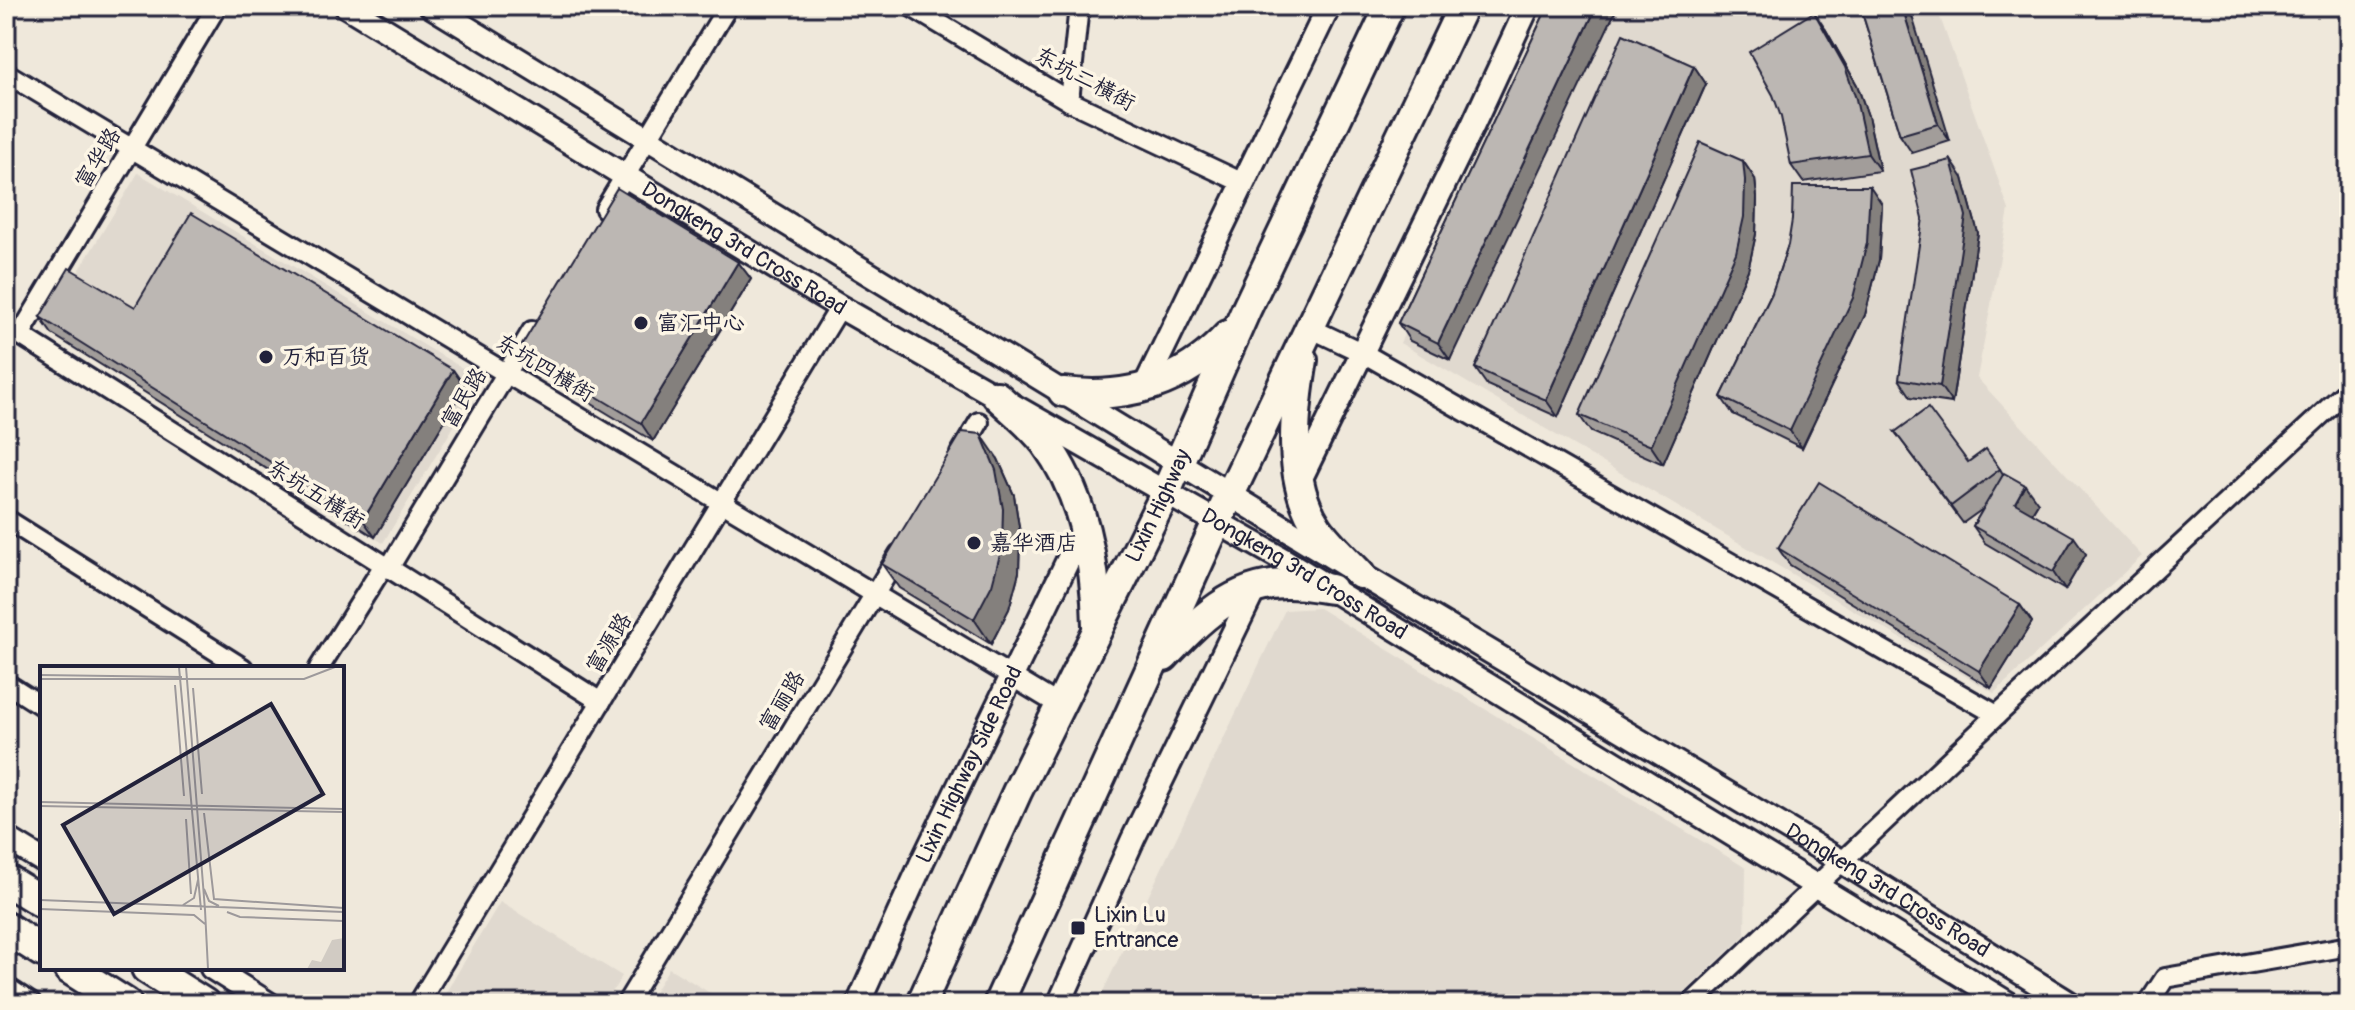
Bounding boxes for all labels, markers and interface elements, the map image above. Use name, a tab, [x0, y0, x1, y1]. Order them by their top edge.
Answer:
street label: 东坑二横街	[1030, 41, 1140, 117]
street label: 富华路	[69, 122, 127, 194]
street label: Dongkeng 3rd Cross Road	[636, 175, 852, 322]
place label: 富汇中心	[657, 309, 745, 337]
marker: 富汇中心	[632, 314, 650, 332]
street label: 东坑四横街	[491, 328, 599, 408]
place label: 万和百货	[282, 343, 370, 371]
marker: 万和百货	[257, 348, 275, 366]
street label: 富民路	[435, 362, 493, 434]
street label: Lixin Highway	[1119, 445, 1197, 567]
street label: 东坑五横街	[262, 453, 370, 535]
street label: Dongkeng 3rd Cross Road	[1196, 502, 1412, 646]
place label: 嘉华酒店	[990, 529, 1078, 557]
marker: 嘉华酒店	[965, 534, 983, 552]
street label: 富源路	[580, 607, 638, 679]
street label: Lixin Highway Side Road	[910, 661, 1029, 868]
street label: 富丽路	[753, 665, 811, 737]
inset map	[40, 666, 344, 970]
street label: Dongkeng 3rd Cross Road	[1780, 817, 1995, 964]
place label: Lixin Lu Entrance	[1094, 901, 1179, 954]
marker: Lixin Lu Entrance	[1069, 919, 1087, 937]

